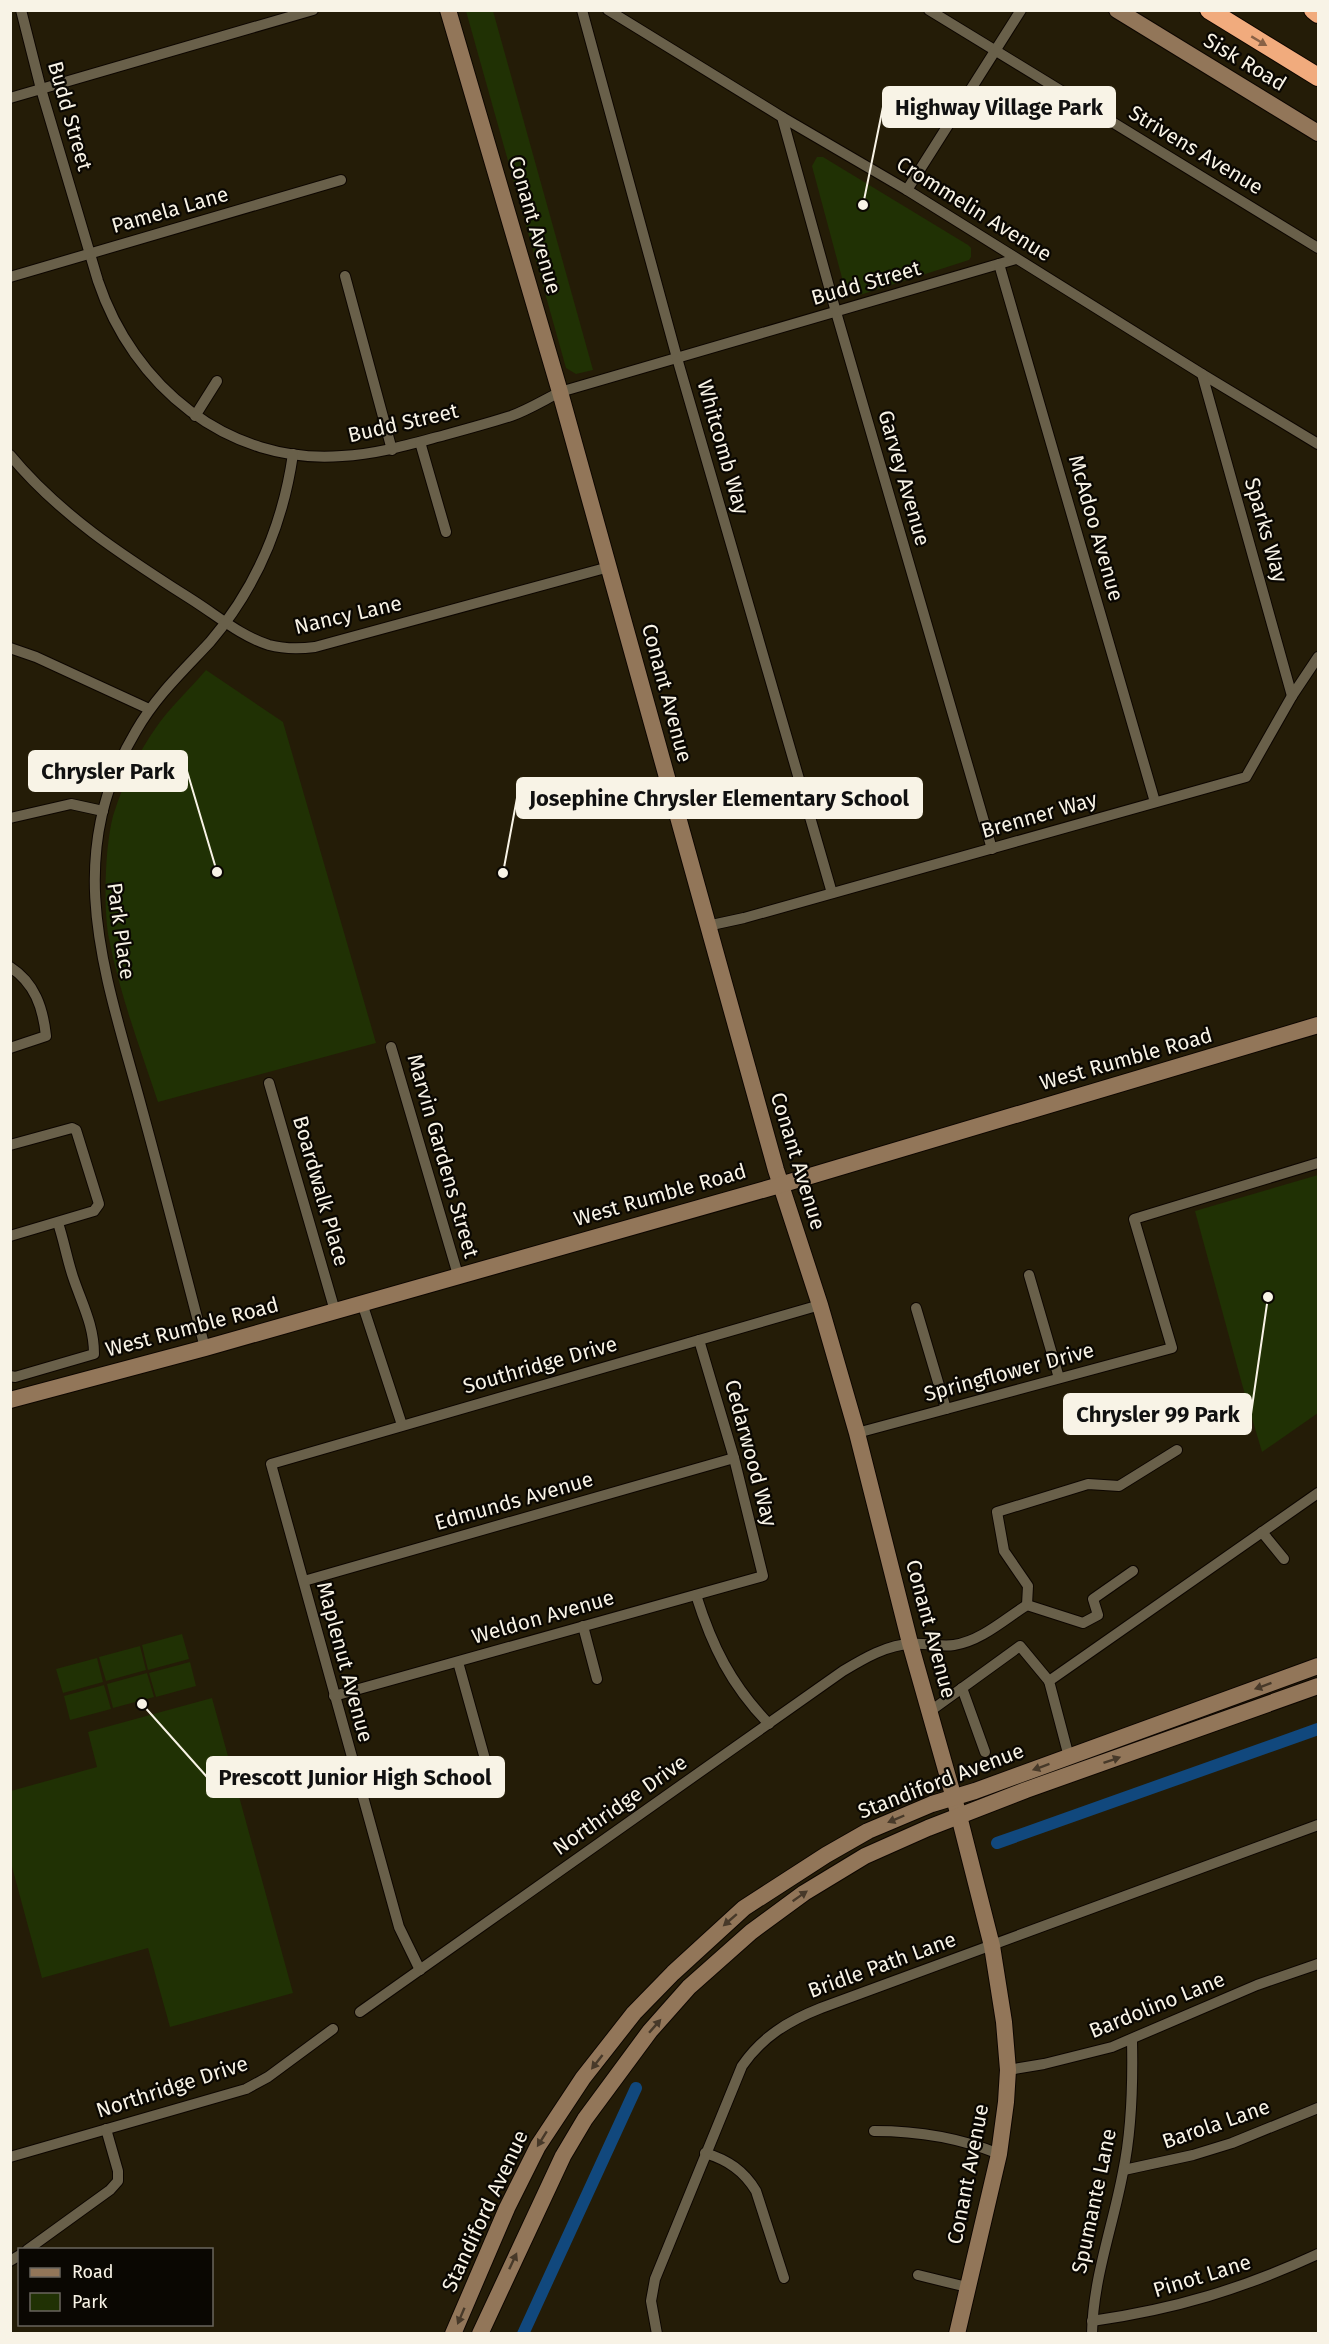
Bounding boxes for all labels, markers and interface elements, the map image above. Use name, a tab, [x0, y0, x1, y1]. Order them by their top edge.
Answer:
street label: Sisk Road	[1199, 27, 1291, 97]
one-way arrow	[1251, 36, 1267, 47]
street label: Budd Street	[42, 58, 98, 174]
callout: Highway Village Park	[883, 87, 1115, 127]
text: Highway Village Park	[895, 94, 1104, 121]
street label: Strivens Avenue	[1124, 100, 1268, 200]
street label: Crommelin Avenue	[892, 151, 1056, 267]
street label: Conant Avenue	[503, 153, 567, 297]
street label: Pamela Lane	[109, 181, 231, 239]
street label: Budd Street	[808, 255, 924, 311]
street label: Whitcomb Way	[691, 377, 755, 518]
street label: Budd Street	[345, 398, 461, 448]
street label: Garvey Avenue	[872, 407, 936, 549]
street label: McAdoo Avenue	[1063, 452, 1129, 604]
street label: Sparks Way	[1239, 475, 1293, 586]
street label: Nancy Lane	[292, 590, 404, 640]
street label: Conant Avenue	[636, 621, 698, 765]
callout: Chrysler Park	[29, 751, 187, 791]
text: Chrysler Park	[41, 758, 176, 785]
callout: Josephine Chrysler Elementary School	[517, 778, 922, 818]
text: Josephine Chrysler Elementary School	[528, 785, 910, 812]
street label: Brenner Way	[978, 786, 1101, 844]
street label: Park Place	[101, 881, 141, 981]
street label: West Rumble Road	[1037, 1022, 1215, 1096]
street label: Marvin Gardens Street	[401, 1051, 485, 1261]
street label: Conant Avenue	[765, 1089, 831, 1233]
street label: Boardwalk Place	[287, 1113, 355, 1269]
street label: West Rumble Road	[571, 1158, 749, 1232]
street label: West Rumble Road	[102, 1291, 282, 1363]
street label: Southridge Drive	[460, 1331, 620, 1399]
street label: Springflower Drive	[921, 1337, 1097, 1407]
street label: Cedarwood Way	[719, 1377, 783, 1530]
callout: Chrysler 99 Park	[1064, 1394, 1251, 1434]
text: Chrysler 99 Park	[1076, 1401, 1241, 1428]
street label: Edmunds Avenue	[432, 1466, 596, 1536]
street label: Conant Avenue	[900, 1557, 962, 1701]
street label: Maplenut Avenue	[311, 1579, 379, 1745]
street label: Weldon Avenue	[469, 1584, 617, 1650]
one-way arrow	[1254, 1682, 1272, 1692]
street label: Standiford Avenue	[854, 1737, 1028, 1825]
street label: Northridge Drive	[548, 1749, 692, 1861]
one-way arrow	[1103, 1755, 1121, 1765]
callout: Prescott Junior High School	[207, 1757, 504, 1797]
one-way arrow	[1032, 1763, 1050, 1773]
text: Prescott Junior High School	[218, 1764, 492, 1791]
one-way arrow	[887, 1815, 905, 1824]
one-way arrow	[791, 1890, 807, 1902]
one-way arrow	[723, 1913, 738, 1926]
street label: Bridle Path Lane	[804, 1926, 960, 2004]
street label: Bardolino Lane	[1085, 1966, 1229, 2044]
one-way arrow	[648, 2019, 661, 2034]
street label: Northridge Drive	[93, 2050, 251, 2124]
one-way arrow	[591, 2054, 603, 2069]
street label: Barola Lane	[1159, 2093, 1273, 2155]
street label: Conant Avenue	[942, 2102, 994, 2246]
street label: Standiford Avenue	[436, 2126, 534, 2296]
street label: Spumante Lane	[1066, 2126, 1122, 2276]
one-way arrow	[537, 2131, 548, 2147]
legend	[18, 2248, 213, 2326]
street label: Pinot Lane	[1150, 2249, 1254, 2303]
one-way arrow	[508, 2252, 518, 2270]
text: Road	[72, 2261, 114, 2283]
text: Park	[72, 2291, 108, 2313]
one-way arrow	[455, 2307, 465, 2325]

